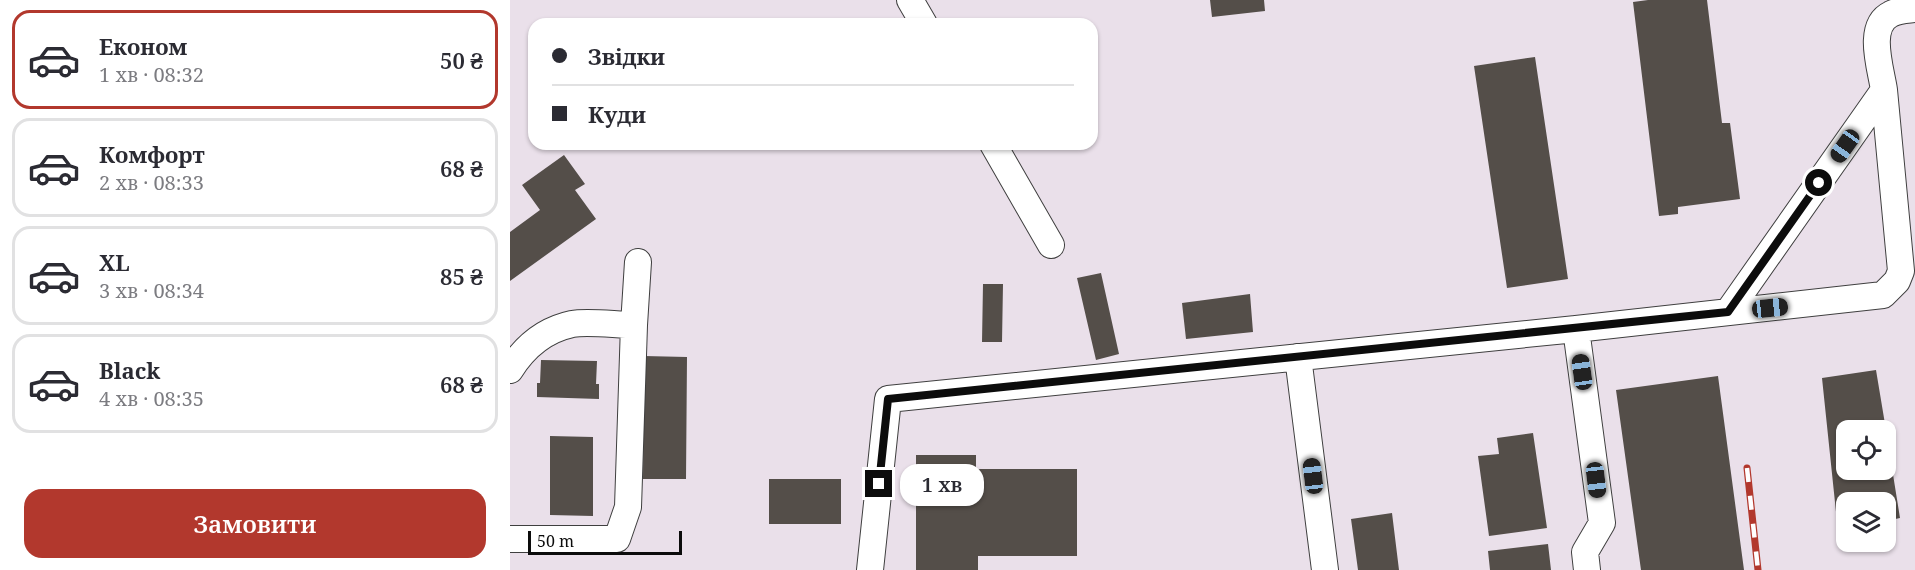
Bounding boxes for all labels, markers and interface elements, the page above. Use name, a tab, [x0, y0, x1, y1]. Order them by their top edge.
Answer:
text: Економ	[99, 31, 187, 61]
icon: car	[27, 33, 81, 87]
text: Звідки	[588, 41, 665, 71]
text: 50 ₴	[440, 45, 483, 75]
text: 1 хв · 08:32	[99, 61, 204, 88]
text: Куди	[588, 99, 646, 129]
car	[1827, 126, 1863, 166]
text: Комфорт	[99, 139, 205, 169]
icon: car	[27, 141, 81, 195]
text: 68 ₴	[440, 153, 483, 183]
text: 2 хв · 08:33	[99, 169, 204, 196]
route start	[1805, 169, 1832, 196]
text: XL	[99, 247, 130, 277]
icon: car	[27, 249, 81, 303]
text: 85 ₴	[440, 261, 483, 291]
text: 3 хв · 08:34	[99, 277, 204, 304]
car	[1751, 297, 1789, 319]
car	[1571, 353, 1593, 391]
text: Black	[99, 355, 160, 385]
icon: car	[27, 357, 81, 411]
text: 68 ₴	[440, 369, 483, 399]
text: 4 хв · 08:35	[99, 385, 204, 412]
map controls	[1836, 420, 1896, 552]
button: locate	[1836, 420, 1896, 480]
car	[1302, 457, 1324, 495]
car	[1585, 461, 1607, 499]
callout: 1 хв	[900, 463, 984, 505]
route end	[865, 470, 892, 497]
text: 1 хв	[922, 471, 962, 498]
button: Замовити	[24, 489, 486, 558]
button: layers	[1836, 492, 1896, 552]
scale bar	[528, 528, 682, 556]
text: 50 m	[537, 530, 574, 552]

